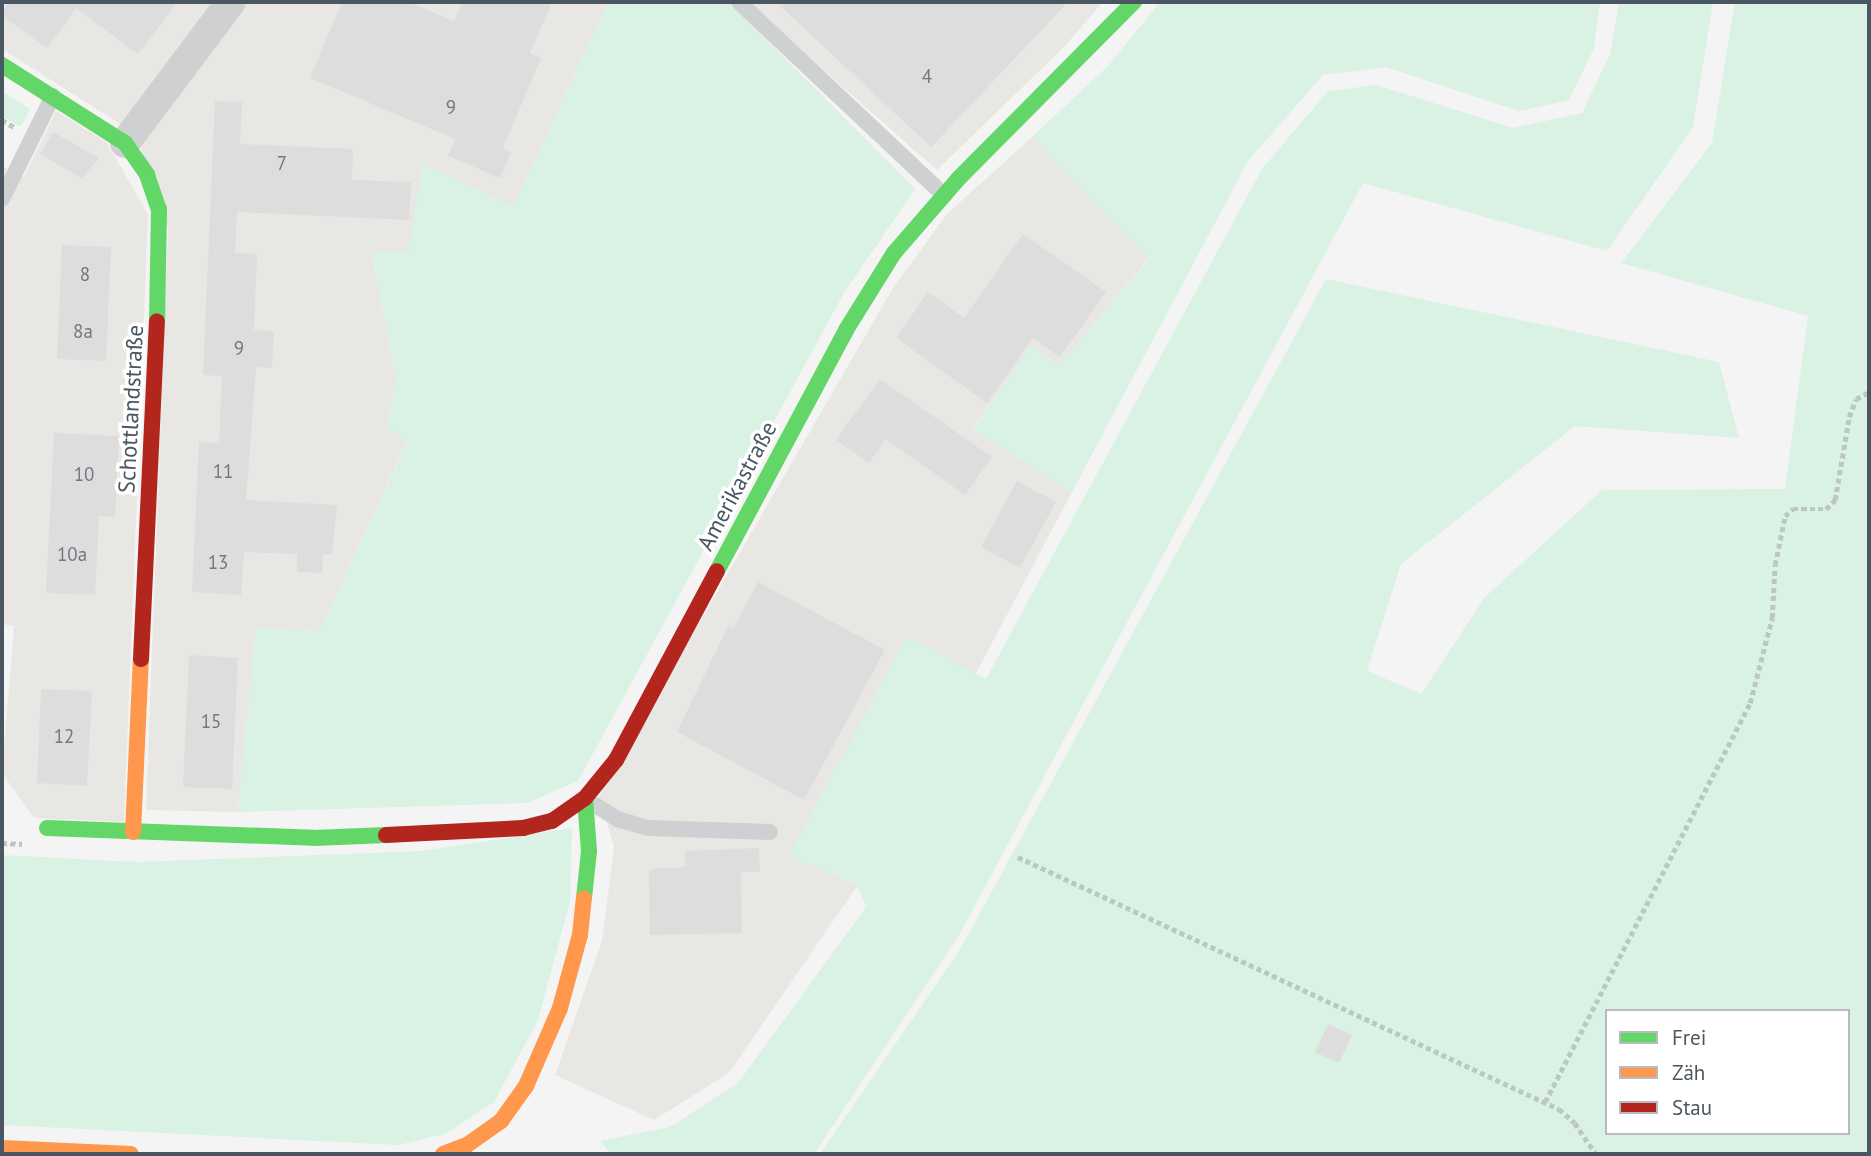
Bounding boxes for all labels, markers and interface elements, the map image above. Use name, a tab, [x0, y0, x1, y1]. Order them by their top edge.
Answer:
house number: 4	[922, 66, 932, 88]
house number: 9	[446, 97, 456, 119]
house number: 7	[277, 153, 287, 175]
house number: 8	[80, 264, 90, 286]
house number: 8a	[73, 321, 93, 343]
street label: Schottlandstraße	[113, 324, 149, 494]
house number: 9	[234, 338, 244, 360]
street label: Amerikastraße	[691, 417, 783, 555]
house number: 11	[213, 461, 233, 483]
house number: 10	[74, 464, 94, 486]
house number: 10a	[57, 544, 87, 566]
house number: 13	[208, 552, 228, 574]
house number: 15	[201, 711, 221, 733]
house number: 12	[54, 726, 74, 748]
legend	[1605, 1009, 1850, 1135]
text: Frei	[1672, 1024, 1706, 1051]
text: Zäh	[1672, 1059, 1705, 1086]
text: Stau	[1672, 1094, 1712, 1121]

